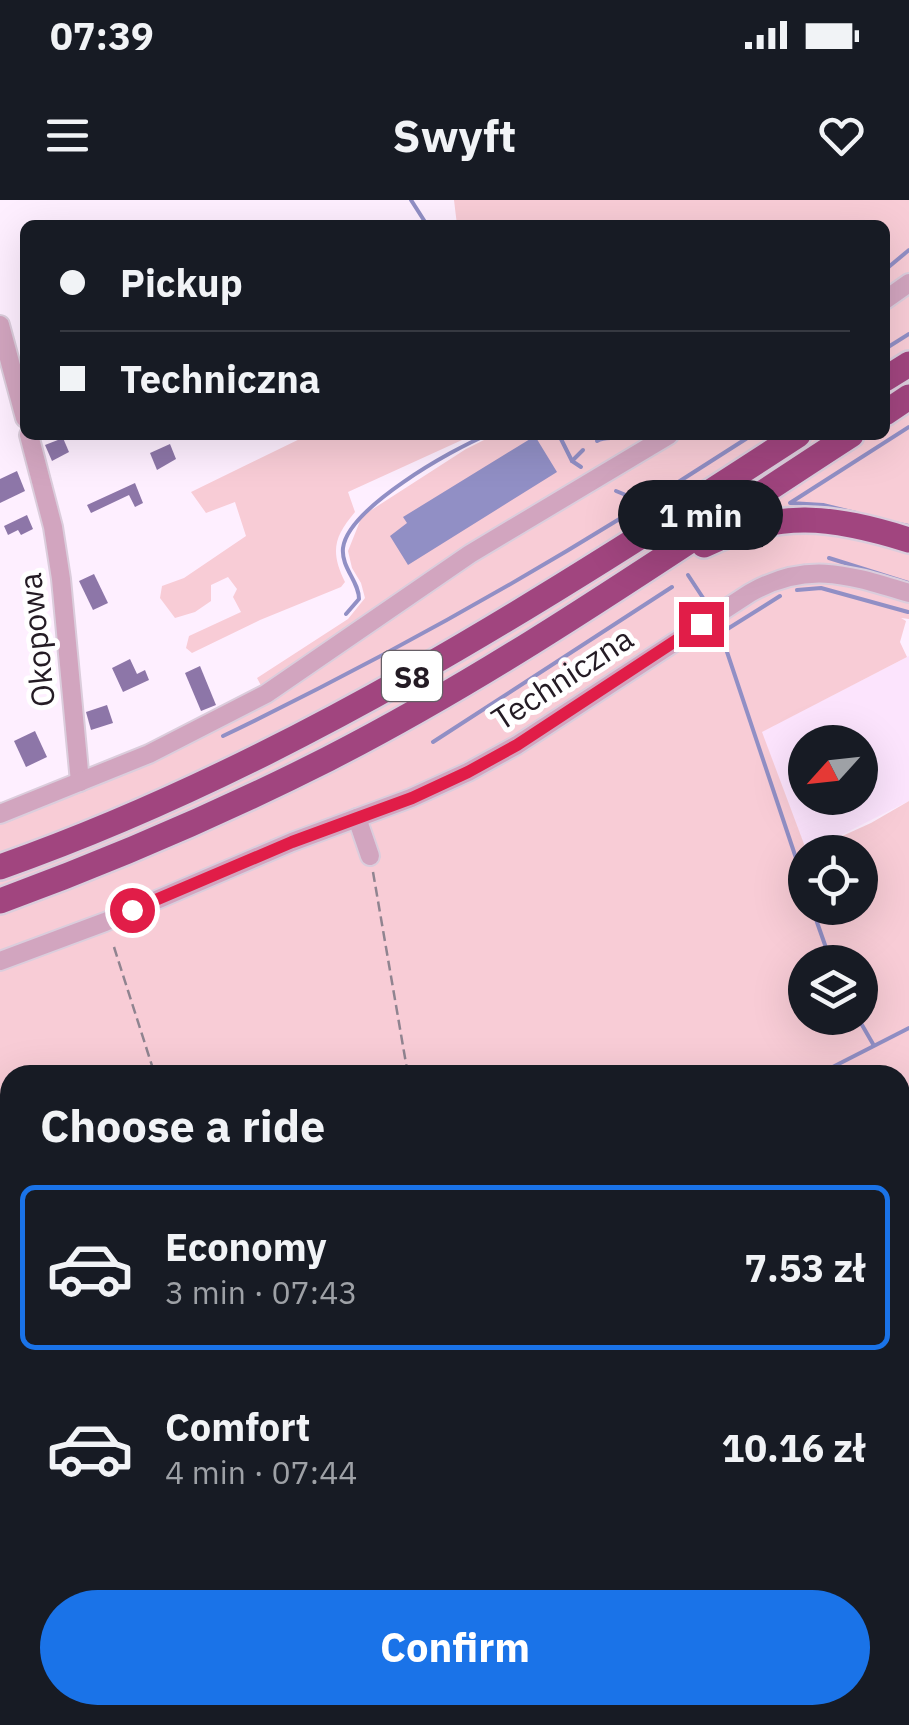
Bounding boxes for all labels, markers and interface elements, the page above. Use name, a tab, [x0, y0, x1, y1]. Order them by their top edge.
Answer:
text: 07:39	[50, 11, 154, 60]
text: Swyft	[393, 106, 516, 164]
icon: menu	[40, 108, 95, 163]
icon: heart	[814, 108, 869, 163]
text: Pickup	[120, 258, 243, 307]
text: Techniczna	[120, 354, 321, 403]
callout: 1 min	[618, 479, 784, 549]
text: 1 min	[659, 494, 742, 536]
street label: Okopowa	[8, 571, 64, 709]
route end	[679, 602, 724, 647]
street label: Techniczna	[483, 617, 641, 739]
road number: S8	[382, 651, 442, 701]
north arrow	[788, 725, 878, 815]
map controls	[788, 725, 878, 1035]
button: locate	[788, 835, 878, 925]
route start	[110, 888, 155, 933]
button: layers	[788, 945, 878, 1035]
text: Choose a ride	[40, 1096, 325, 1154]
text: Economy	[165, 1222, 327, 1271]
icon: car	[45, 1223, 135, 1313]
text: 7.53 zł	[744, 1243, 865, 1292]
text: 3 min · 07:43	[165, 1271, 358, 1313]
text: Comfort	[165, 1402, 310, 1451]
icon: car	[45, 1403, 135, 1493]
text: 10.16 zł	[721, 1423, 865, 1472]
text: 4 min · 07:44	[165, 1451, 358, 1493]
button: Confirm	[40, 1590, 870, 1705]

